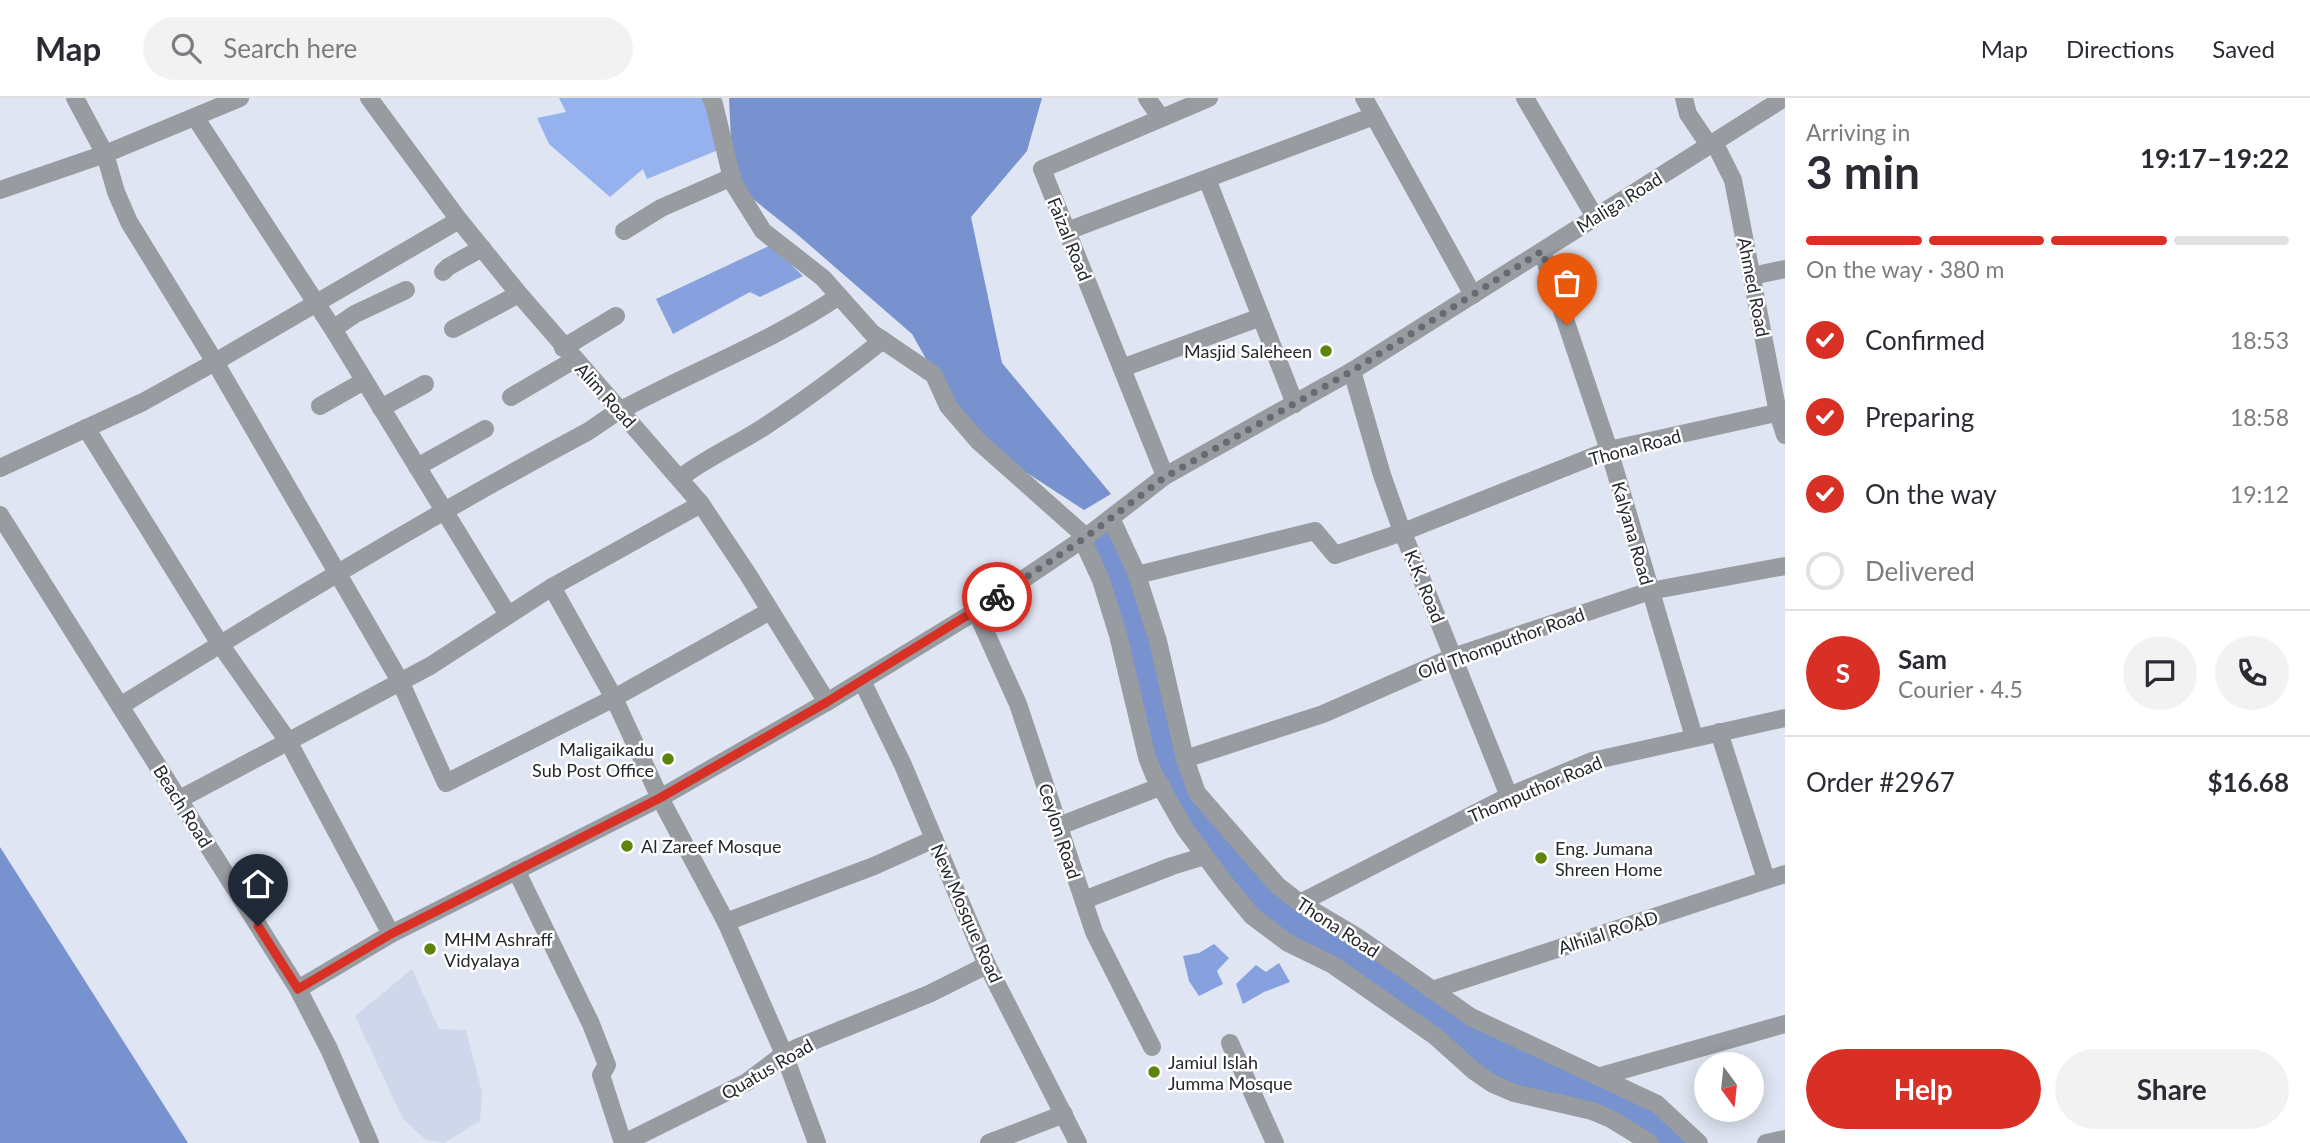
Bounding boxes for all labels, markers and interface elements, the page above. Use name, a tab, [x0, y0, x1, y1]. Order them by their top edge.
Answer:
search box	[143, 17, 633, 80]
text: Map	[35, 28, 101, 68]
icon: search	[167, 29, 205, 67]
text: Search here	[223, 32, 357, 64]
text: Map	[1981, 34, 2028, 63]
text: Directions	[2066, 34, 2174, 63]
text: Saved	[2212, 34, 2275, 63]
text: Arriving in	[1806, 118, 1910, 146]
text: 19:17–19:22	[2140, 142, 2289, 174]
text: 3 min	[1806, 144, 1920, 199]
street label: Maliga Road	[1572, 167, 1666, 237]
street label: Faizal Road	[1043, 194, 1097, 284]
street label: Ahmed Road	[1734, 235, 1774, 339]
pin	[1537, 253, 1597, 325]
text: On the way · 380 m	[1806, 255, 2005, 283]
icon: bag	[1548, 264, 1586, 302]
icon: check	[1806, 321, 1844, 359]
text: Confirmed	[1865, 324, 1985, 356]
text: 18:53	[2230, 326, 2289, 354]
place label: Masjid Saleheen	[1184, 340, 1312, 362]
marker: Masjid Saleheen	[1318, 343, 1334, 359]
street label: Alim Road	[571, 358, 641, 432]
icon: check	[1806, 398, 1844, 436]
text: Preparing	[1865, 401, 1974, 433]
text: 18:58	[2230, 403, 2289, 431]
street label: Thona Road	[1587, 424, 1683, 470]
icon: check	[1806, 475, 1844, 513]
text: On the way	[1865, 478, 1997, 510]
street label: Kalyana Road	[1608, 479, 1658, 587]
text: 19:12	[2230, 480, 2289, 508]
street label: K.K. Road	[1400, 546, 1450, 626]
text: Delivered	[1865, 555, 1975, 587]
courier	[962, 562, 1032, 632]
icon: bike	[978, 578, 1016, 616]
street label: Old Thomputhor Road	[1415, 603, 1587, 683]
button: chat	[2123, 636, 2197, 710]
button: phone	[2215, 636, 2289, 710]
text: Sam	[1898, 643, 1947, 675]
text: S	[1836, 657, 1850, 689]
text: Courier · 4.5	[1898, 675, 2023, 703]
place label: Maligaikadu Sub Post Office	[532, 738, 654, 781]
marker: Maligaikadu Sub Post Office	[660, 751, 676, 767]
street label: Thomputhor Road	[1465, 751, 1605, 827]
street label: Beach Road	[149, 761, 217, 851]
text: Order #2967	[1806, 766, 1955, 798]
text: $16.68	[2207, 766, 2289, 798]
street label: Ceylon Road	[1034, 780, 1086, 882]
place label: Al Zareef Mosque	[641, 835, 781, 857]
place label: Eng. Jumana Shreen Home	[1555, 837, 1662, 880]
marker: Al Zareef Mosque	[619, 838, 635, 854]
street label: New Mosque Road	[926, 840, 1008, 986]
marker: Eng. Jumana Shreen Home	[1533, 850, 1549, 866]
pin	[228, 854, 288, 926]
icon: home	[239, 865, 277, 903]
street label: Thona Road	[1292, 892, 1384, 962]
street label: Alhilal ROAD	[1555, 905, 1661, 959]
place label: MHM Ashraff Vidyalaya	[444, 928, 552, 971]
marker: MHM Ashraff Vidyalaya	[422, 941, 438, 957]
street label: Quatus Road	[717, 1034, 817, 1104]
button: Help	[1806, 1049, 2041, 1129]
button: Share	[2055, 1049, 2289, 1129]
place label: Jamiul Islah Jumma Mosque	[1168, 1051, 1293, 1094]
north arrow	[1694, 1052, 1764, 1122]
map controls	[1694, 1052, 1764, 1122]
marker: Jamiul Islah Jumma Mosque	[1146, 1064, 1162, 1080]

